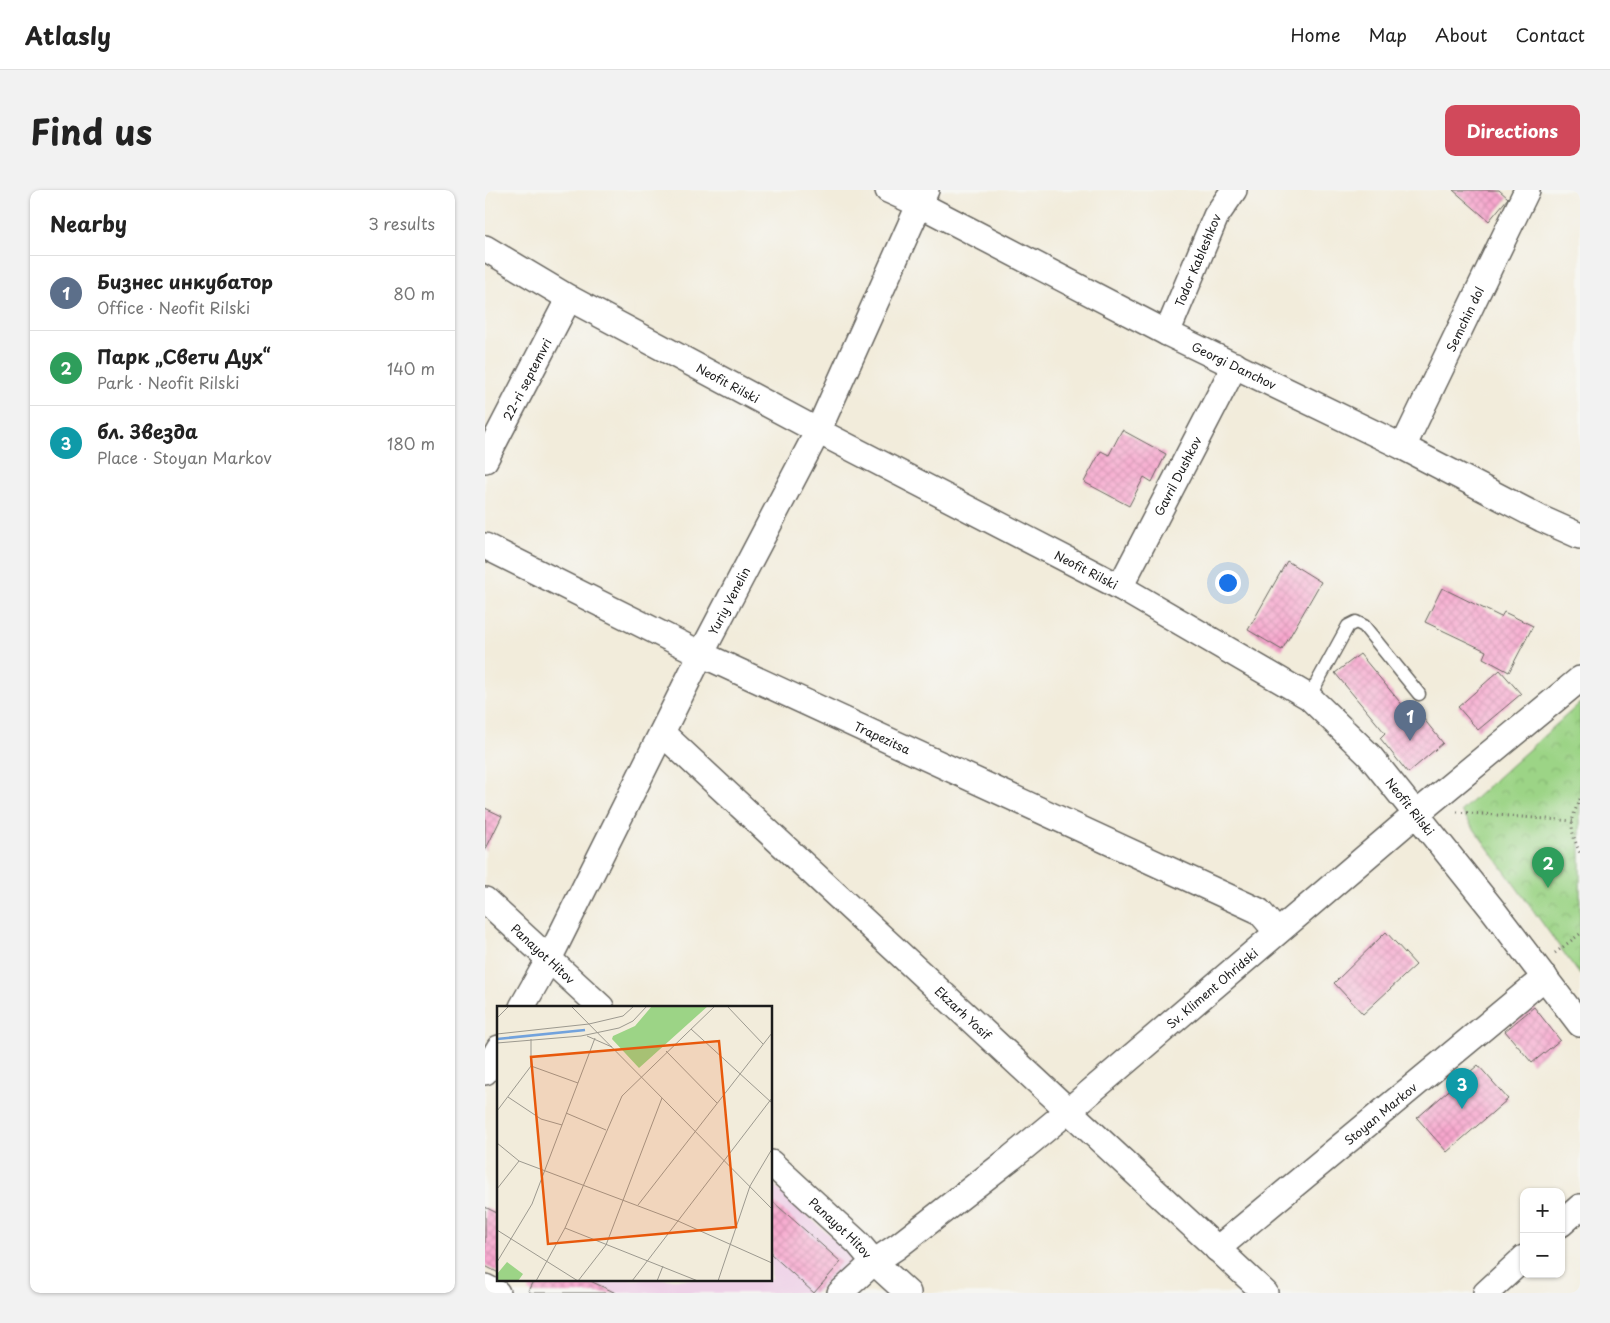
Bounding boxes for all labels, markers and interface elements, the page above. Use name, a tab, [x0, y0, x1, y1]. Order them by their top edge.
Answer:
text: Atlasly	[25, 17, 111, 53]
text: Home	[1290, 21, 1340, 48]
text: Map	[1368, 21, 1407, 48]
text: About	[1435, 21, 1487, 48]
text: Contact	[1515, 21, 1585, 48]
text: Find us	[30, 104, 152, 157]
button: Directions	[1445, 105, 1580, 156]
text: Nearby	[50, 207, 127, 239]
text: 3 results	[368, 211, 435, 235]
street label: Todor Kableshkov	[1170, 211, 1225, 309]
text: Бизнес инкубатор	[97, 267, 273, 295]
text: 1	[62, 281, 70, 305]
text: 80 m	[393, 281, 435, 305]
street label: Semchin dol	[1441, 284, 1488, 355]
text: Office · Neofit Rilski	[97, 295, 250, 319]
street label: 22-ri septemvri	[498, 335, 556, 423]
street label: Georgi Danchov	[1189, 337, 1279, 394]
text: Парк „Свети Дух“	[97, 342, 271, 370]
text: 2	[60, 356, 72, 380]
text: 140 m	[387, 356, 435, 380]
street label: Neofit Rilski	[693, 359, 763, 407]
text: Park · Neofit Rilski	[97, 370, 239, 394]
text: бл. Звезда	[97, 417, 198, 445]
text: 3	[61, 431, 71, 455]
text: 180 m	[387, 431, 435, 455]
street label: Gavril Dushkov	[1149, 433, 1206, 519]
text: Place · Stoyan Markov	[97, 445, 272, 469]
street label: Neofit Rilski	[1051, 546, 1121, 593]
street label: Yuriy Venelin	[704, 564, 754, 638]
your location	[1215, 570, 1241, 596]
pin: 1	[1394, 700, 1426, 741]
street label: Trapezitsa	[851, 717, 914, 758]
street label: Neofit Rilski	[1382, 774, 1439, 839]
pin: 2	[1532, 847, 1564, 888]
street label: Panayot Hitov	[507, 919, 579, 988]
street label: Sv. Kliment Ohridski	[1162, 944, 1262, 1033]
street label: Ekzarh Yosif	[931, 982, 996, 1044]
inset map	[497, 1006, 773, 1280]
pin: 3	[1446, 1068, 1478, 1109]
street label: Stoyan Markov	[1340, 1078, 1420, 1149]
map controls	[1520, 1188, 1565, 1278]
button: +	[1520, 1188, 1565, 1233]
street label: Panayot Hitov	[805, 1193, 876, 1262]
button: −	[1520, 1233, 1565, 1278]

